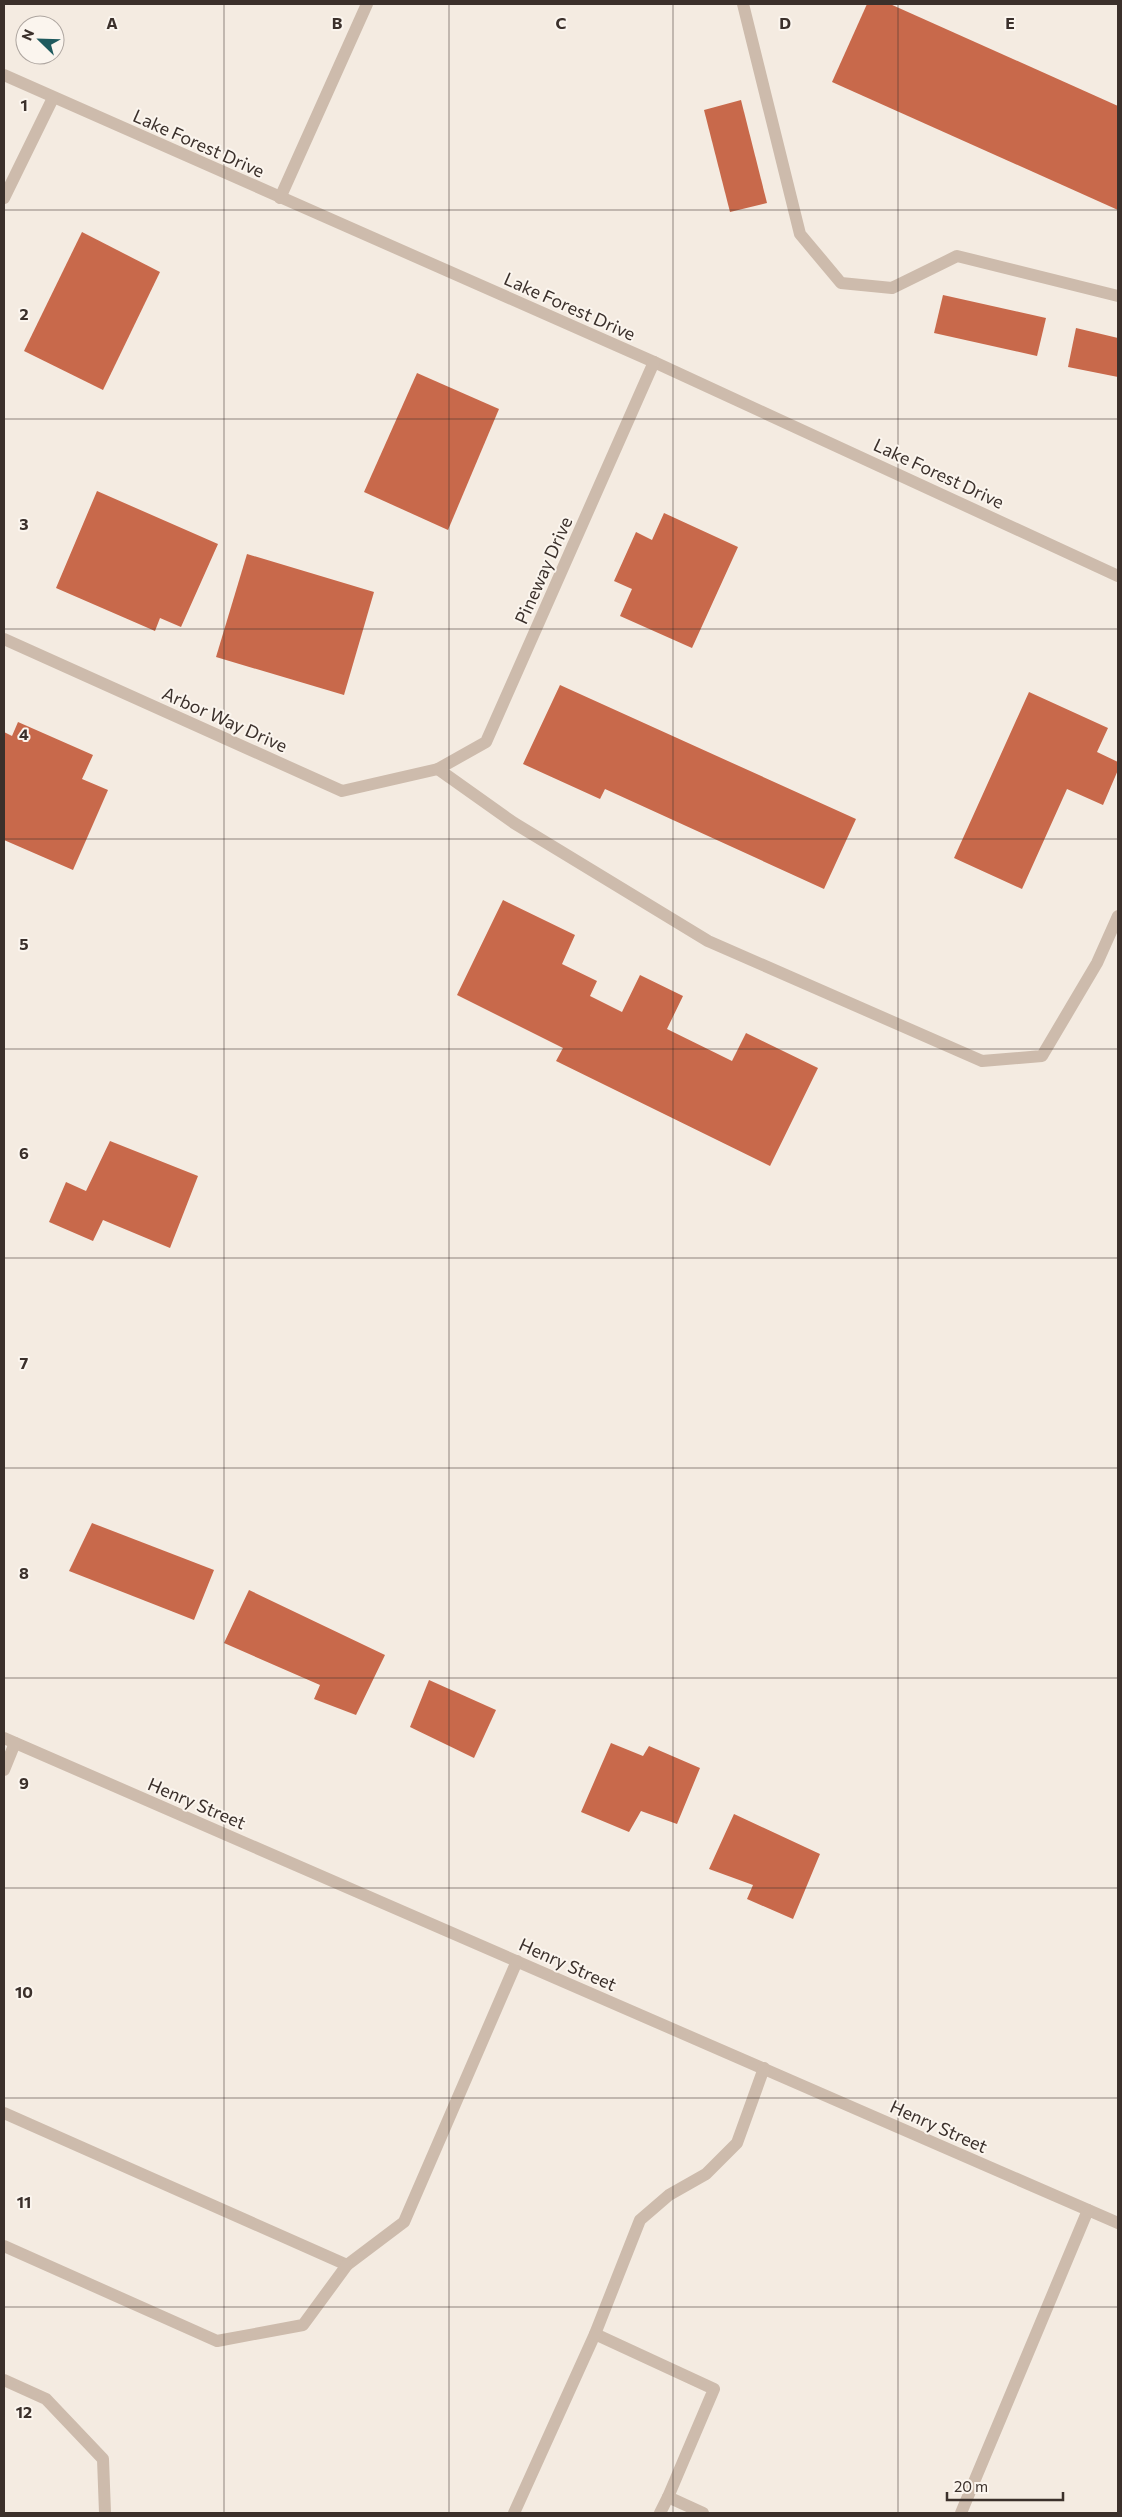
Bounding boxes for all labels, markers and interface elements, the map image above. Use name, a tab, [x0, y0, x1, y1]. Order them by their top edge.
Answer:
text: A	[106, 13, 118, 32]
text: B	[332, 13, 343, 32]
text: C	[556, 13, 567, 32]
text: D	[779, 13, 791, 32]
text: E	[1005, 13, 1015, 32]
north arrow	[15, 15, 65, 65]
text: N	[18, 27, 37, 43]
text: 1	[20, 95, 28, 114]
street label: Lake Forest Drive	[130, 104, 268, 182]
street label: Lake Forest Drive	[501, 267, 639, 345]
text: 2	[19, 304, 29, 323]
street label: Lake Forest Drive	[870, 433, 1008, 513]
street label: Pineway Drive	[510, 513, 576, 627]
text: 3	[19, 514, 29, 533]
street label: Arbor Way Drive	[159, 682, 291, 756]
text: 4	[19, 724, 29, 743]
text: 5	[19, 934, 29, 953]
text: 6	[19, 1143, 29, 1162]
text: 7	[20, 1353, 29, 1372]
text: 8	[19, 1563, 29, 1582]
text: 9	[19, 1773, 29, 1792]
street label: Henry Street	[145, 1773, 249, 1833]
street label: Henry Street	[516, 1933, 620, 1995]
text: 10	[15, 1982, 33, 2001]
street label: Henry Street	[887, 2095, 991, 2157]
text: 11	[17, 2192, 31, 2211]
text: 12	[16, 2402, 32, 2421]
scale bar	[947, 2470, 1063, 2502]
text: 20 m	[954, 2477, 988, 2495]

